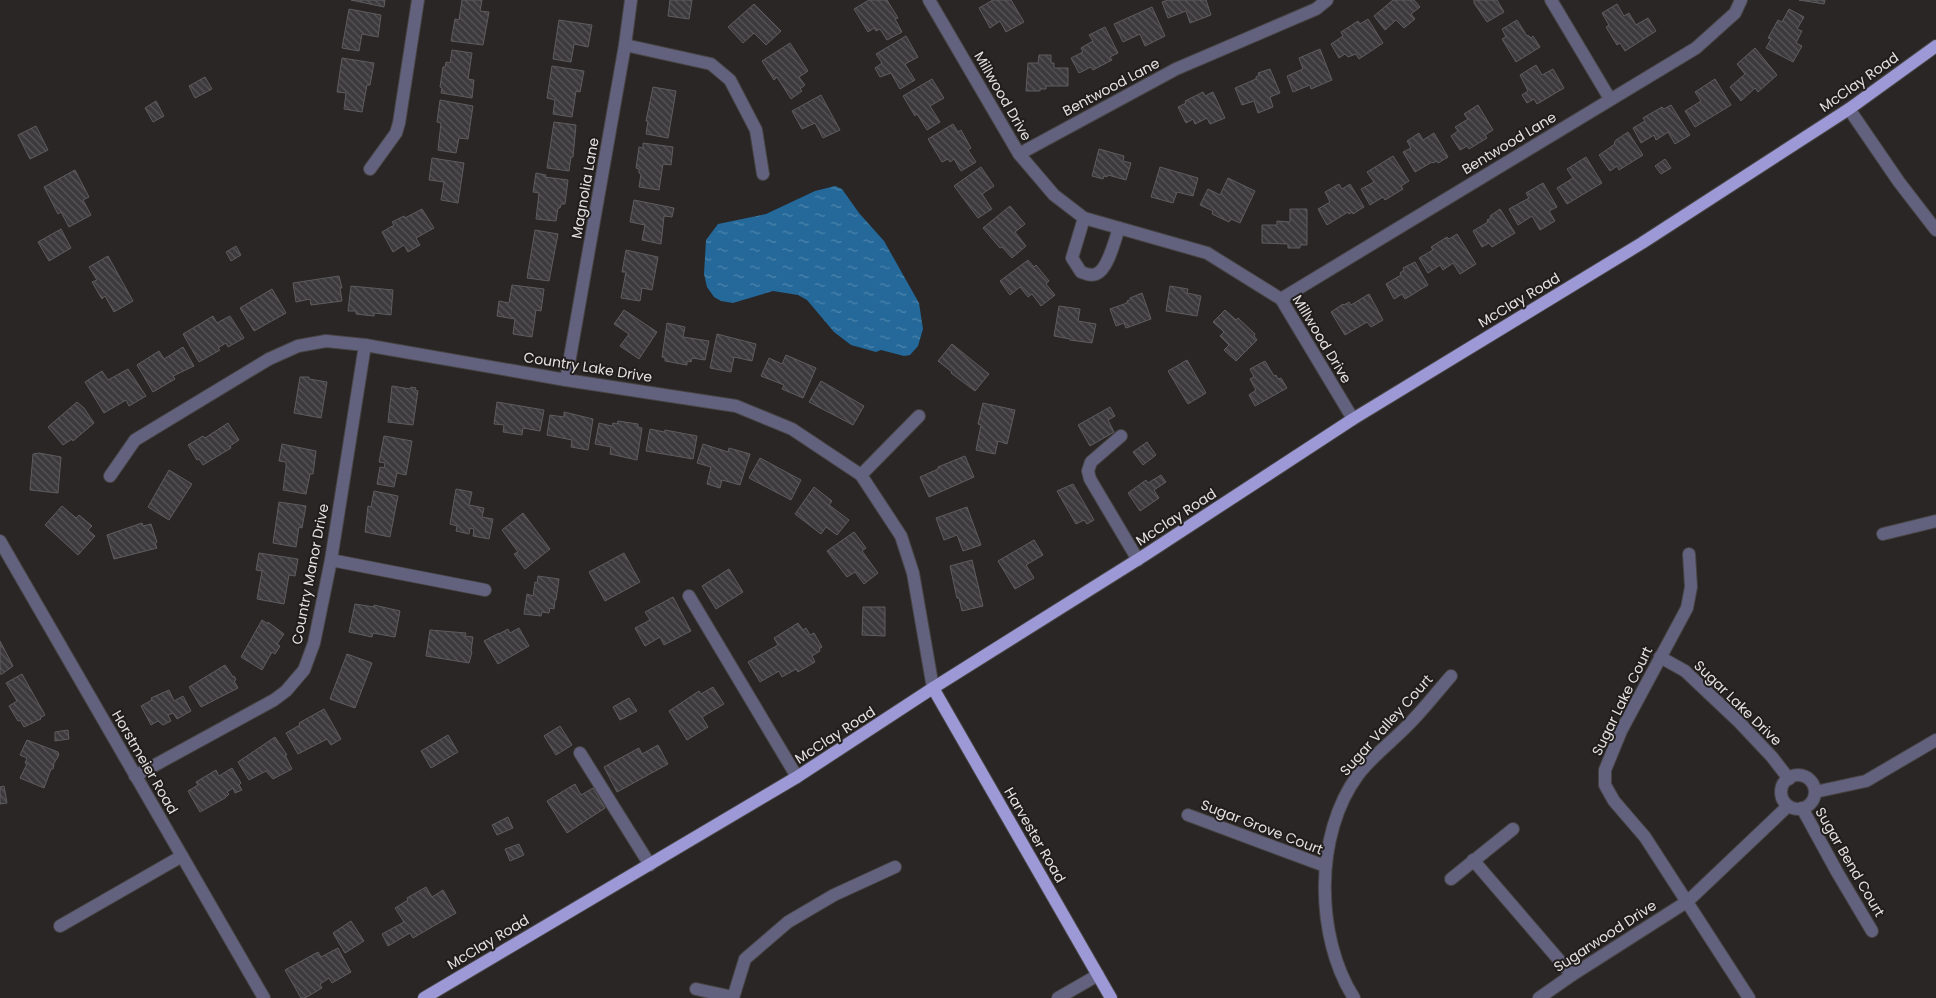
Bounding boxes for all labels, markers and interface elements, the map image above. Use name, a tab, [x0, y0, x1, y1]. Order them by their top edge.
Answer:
street label: McClay Road	[1815, 47, 1903, 117]
street label: Millwood Drive	[969, 48, 1037, 145]
street label: Bentwood Lane	[1059, 53, 1163, 121]
street label: Bentwood Lane	[1458, 107, 1560, 179]
street label: Magnolia Lane	[566, 136, 604, 240]
street label: McClay Road	[1474, 268, 1564, 332]
street label: Millwood Drive	[1288, 291, 1357, 387]
street label: Country Lake Drive	[522, 347, 654, 387]
street label: McClay Road	[1132, 483, 1220, 551]
street label: Country Manor Drive	[287, 502, 334, 646]
street label: Sugar Lake Court	[1587, 643, 1657, 759]
street label: Sugar Lake Drive	[1690, 656, 1787, 750]
street label: Sugar Valley Court	[1335, 670, 1437, 780]
street label: McClay Road	[791, 701, 879, 769]
street label: Horstmeier Road	[107, 706, 183, 818]
street label: Harvester Road	[999, 784, 1071, 886]
street label: Sugar Grove Court	[1198, 794, 1326, 860]
street label: Sugar Bend Court	[1810, 804, 1890, 920]
street label: Sugarwood Drive	[1550, 895, 1661, 977]
street label: McClay Road	[443, 910, 533, 974]

